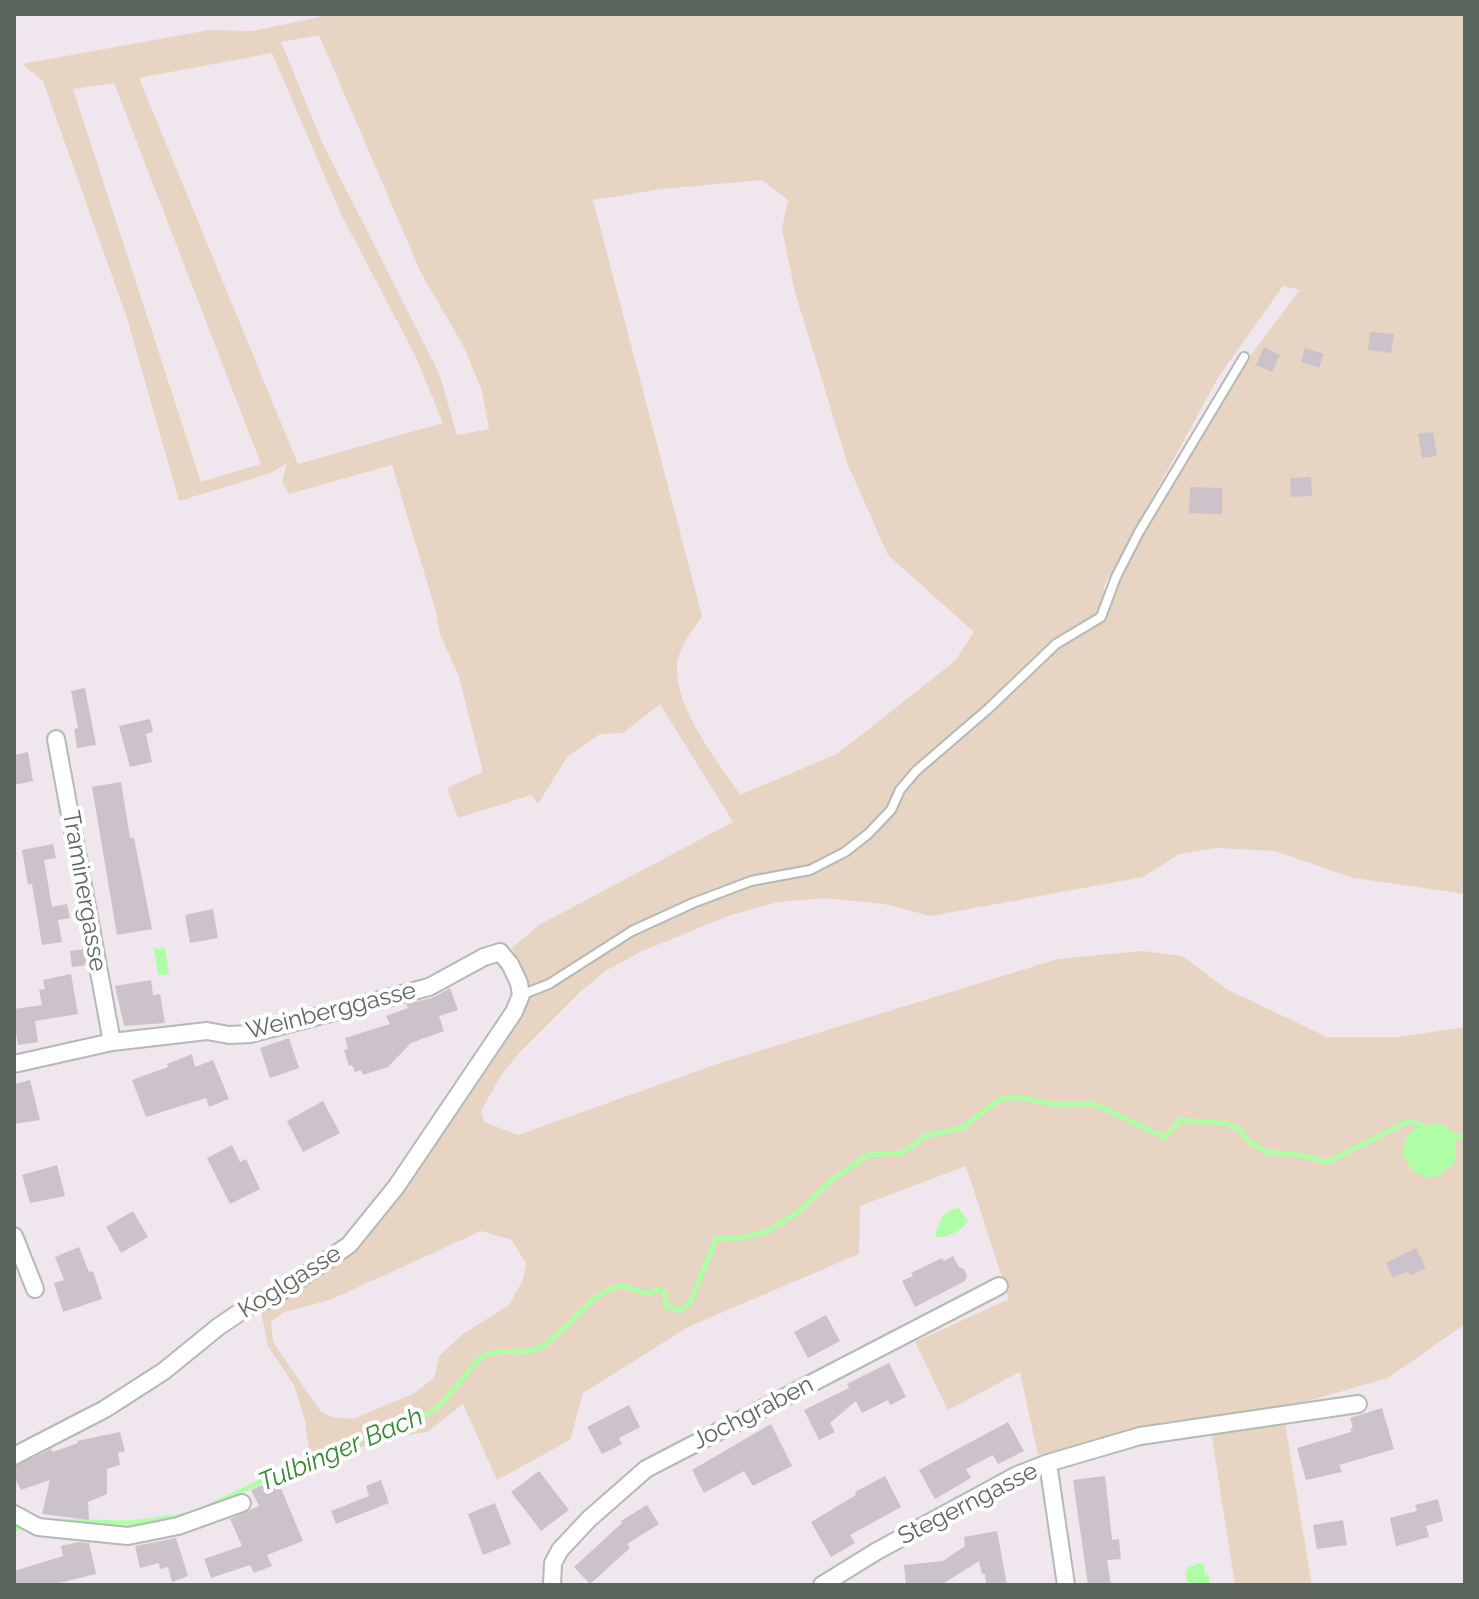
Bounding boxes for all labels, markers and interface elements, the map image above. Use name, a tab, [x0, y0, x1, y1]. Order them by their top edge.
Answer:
street label: Traminergasse	[56, 808, 112, 974]
street label: Weinberggasse	[243, 976, 419, 1046]
street label: Koglgasse	[233, 1239, 347, 1325]
street label: Jochgraben	[688, 1370, 818, 1456]
water label: Tulbinger Bach	[254, 1401, 428, 1499]
street label: Stegerngasse	[893, 1456, 1043, 1552]

